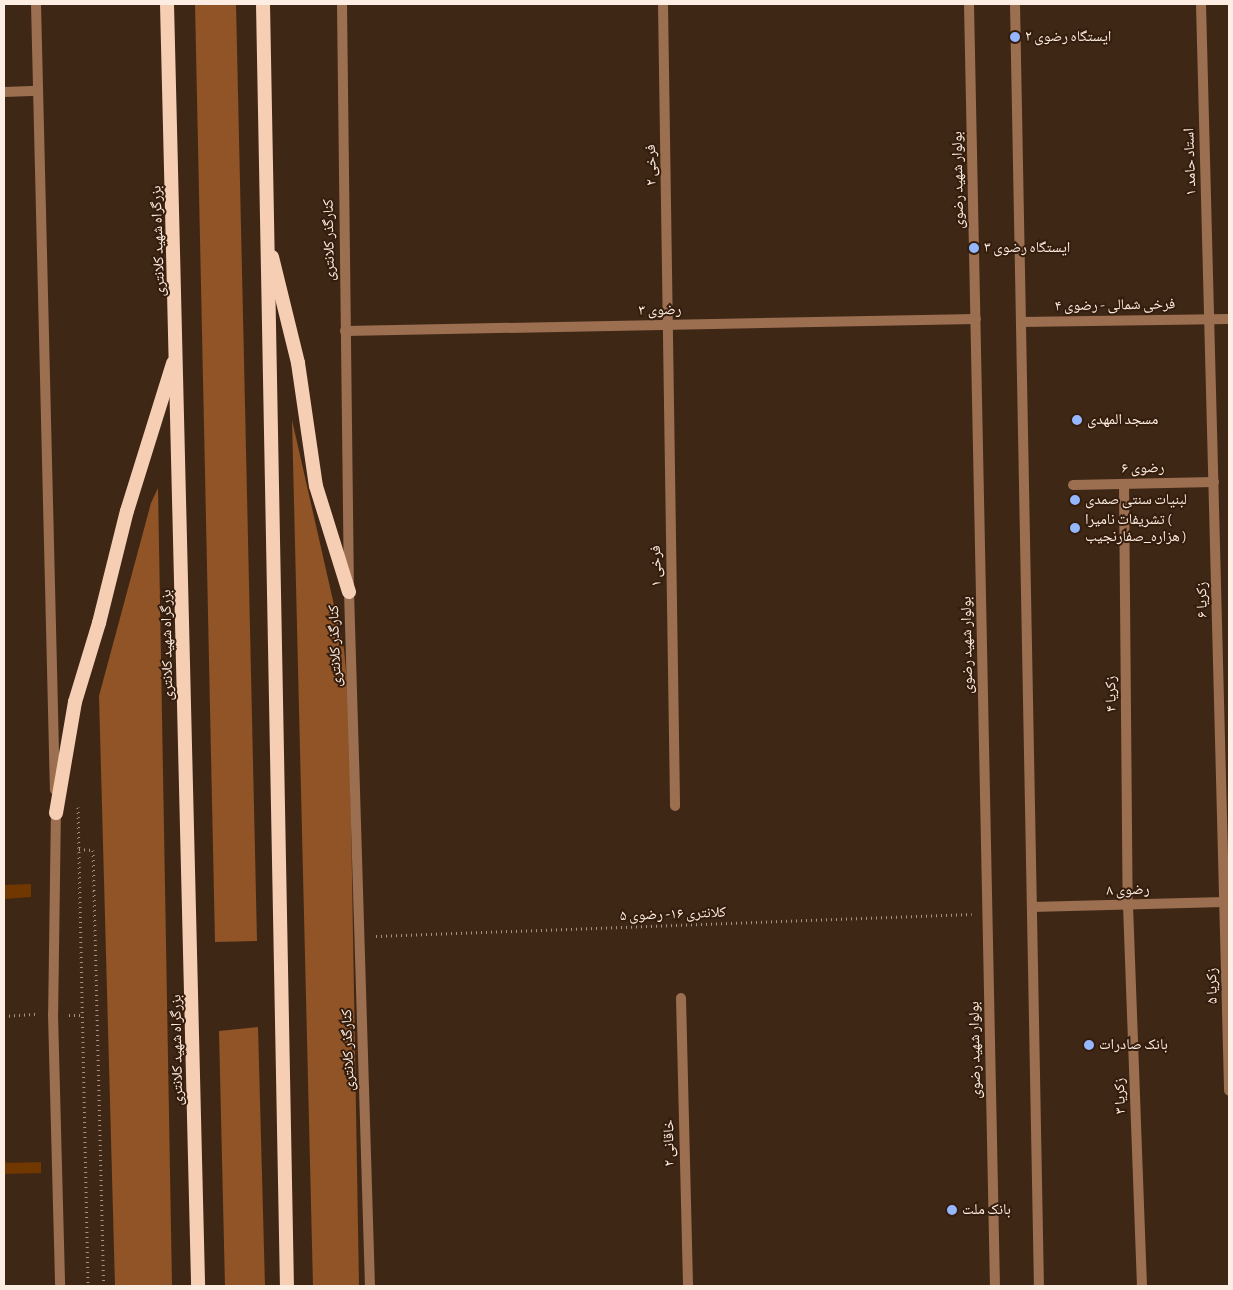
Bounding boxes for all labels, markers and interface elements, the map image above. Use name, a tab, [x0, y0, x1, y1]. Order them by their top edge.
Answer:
place label: ایستگاه رضوی ۲	[1025, 28, 1111, 46]
marker: ایستگاه رضوی ۲	[1009, 31, 1021, 43]
street label: استاد حامد ۱	[1180, 128, 1200, 196]
street label: بولوار شهید رضوی	[948, 131, 968, 229]
street label: فرخی ۲	[642, 144, 660, 186]
street label: بزرگراه شهید کلانتری	[147, 185, 169, 297]
street label: کنارگذر کلانتری	[319, 199, 339, 281]
place label: ایستگاه رضوی ۳	[984, 239, 1070, 257]
marker: ایستگاه رضوی ۳	[968, 242, 980, 254]
street label: فرخی شمالی - رضوی ۴	[1055, 295, 1175, 315]
street label: رضوی ۳	[638, 301, 682, 319]
place label: مسجد المهدی	[1087, 411, 1158, 429]
marker: مسجد المهدی	[1071, 414, 1083, 426]
street label: رضوی ۶	[1121, 459, 1165, 477]
place label: لبنیات سنتی صمدی	[1085, 491, 1187, 509]
marker: لبنیات سنتی صمدی	[1069, 494, 1081, 506]
place label: تشریفات نامیرا ( هزاره_صفارنجیب )	[1085, 510, 1187, 545]
marker: تشریفات نامیرا ( هزاره_صفارنجیب )	[1069, 522, 1081, 534]
street label: فرخی ۱	[647, 545, 665, 587]
street label: زکریا ۶	[1193, 582, 1211, 618]
street label: بزرگراه شهید کلانتری	[157, 589, 177, 701]
street label: بولوار شهید رضوی	[957, 596, 977, 694]
street label: کنارگذر کلانتری	[325, 605, 345, 687]
street label: زکریا ۴	[1102, 676, 1120, 712]
street label: رضوی ۸	[1106, 880, 1150, 900]
street label: کلانتری ۱۶- رضوی ۵	[620, 903, 726, 925]
street label: زکریا ۵	[1203, 968, 1221, 1004]
street label: بزرگراه شهید کلانتری	[167, 994, 187, 1106]
street label: بولوار شهید رضوی	[965, 1001, 985, 1099]
street label: کنارگذر کلانتری	[338, 1009, 358, 1091]
place label: بانک صادرات	[1099, 1036, 1168, 1054]
marker: بانک صادرات	[1083, 1039, 1095, 1051]
street label: زکریا ۳	[1110, 1078, 1130, 1114]
street label: خاقانی ۲	[660, 1119, 678, 1167]
place label: بانک ملت	[962, 1201, 1011, 1219]
marker: بانک ملت	[946, 1204, 958, 1216]

